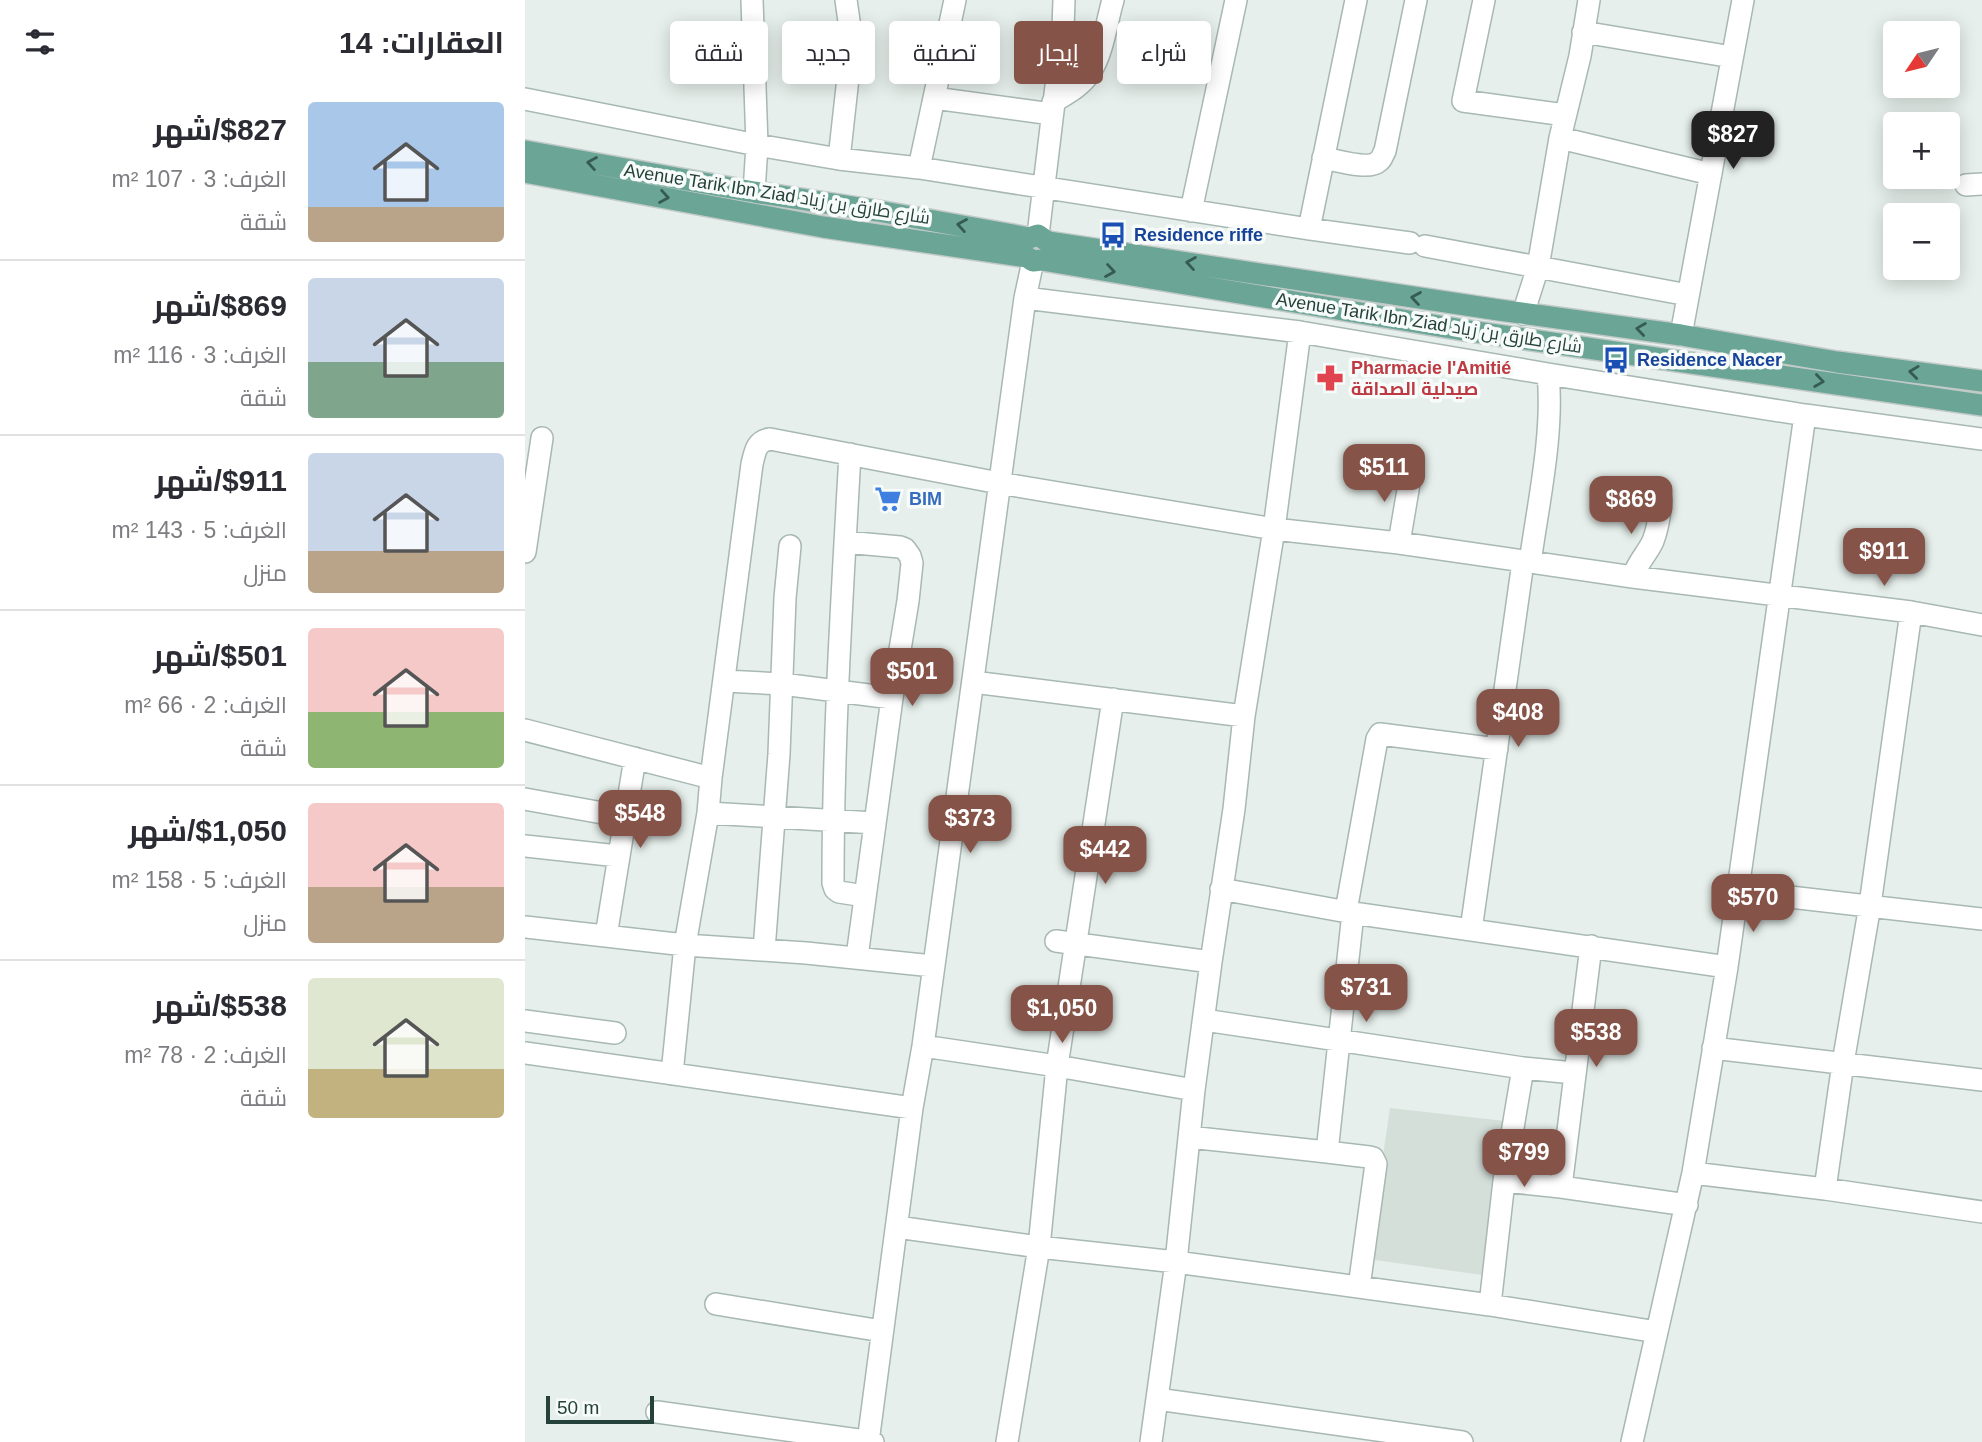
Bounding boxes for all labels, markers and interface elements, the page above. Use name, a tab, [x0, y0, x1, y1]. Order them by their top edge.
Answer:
chip: شقة	[670, 21, 768, 84]
chip: جديد	[782, 21, 875, 84]
chip: تصفية	[889, 21, 1000, 84]
chip: إيجار	[1014, 21, 1103, 84]
chip: شراء	[1117, 21, 1211, 84]
north arrow	[1883, 21, 1960, 98]
map controls	[1883, 21, 1960, 280]
icon: filters	[21, 23, 59, 61]
text: العقارات: 14	[339, 26, 504, 59]
pin: $827	[1692, 111, 1774, 171]
button: +	[1883, 112, 1960, 189]
text: $827/شهر	[153, 113, 287, 146]
text: $827	[1707, 121, 1759, 147]
icon: home	[364, 130, 448, 214]
one-way arrow	[586, 157, 598, 172]
street label: Avenue Tarik Ibn Ziad شارع طارق بن زياد	[622, 160, 931, 230]
text: الغرف: 3 · 107 m²	[112, 166, 287, 192]
one-way arrow	[658, 189, 670, 204]
button: −	[1883, 203, 1960, 280]
text: شقة	[240, 209, 287, 235]
one-way arrow	[956, 218, 968, 233]
bus stop icon: Residence riffe	[1098, 220, 1128, 250]
place label: Residence riffe	[1134, 225, 1263, 245]
one-way arrow	[1185, 256, 1197, 271]
one-way arrow	[1104, 263, 1116, 278]
text: $869/شهر	[153, 289, 287, 322]
street label: Avenue Tarik Ibn Ziad شارع طارق بن زياد	[1274, 289, 1583, 359]
one-way arrow	[1410, 290, 1422, 305]
icon: home	[364, 306, 448, 390]
one-way arrow	[1635, 322, 1647, 337]
text: الغرف: 3 · 116 m²	[113, 342, 287, 368]
bus stop icon: Residence Nacer	[1601, 345, 1631, 375]
place label: Residence Nacer	[1637, 350, 1782, 370]
place label: Pharmacie l'Amitié صيدلية الصداقة	[1351, 358, 1511, 399]
pharmacy icon: Pharmacie l'Amitié صيدلية الصداقة	[1315, 363, 1345, 393]
one-way arrow	[1908, 365, 1920, 380]
one-way arrow	[1813, 373, 1825, 388]
text: شقة	[240, 385, 287, 411]
pin: $511	[1343, 444, 1425, 504]
text: $511	[1359, 454, 1409, 480]
text: $911/شهر	[155, 464, 287, 497]
pin: $869	[1590, 476, 1672, 536]
icon: home	[364, 481, 448, 565]
supermarket icon: BIM	[873, 484, 903, 514]
text: $869	[1605, 486, 1657, 512]
place label: BIM	[909, 489, 942, 509]
text: الغرف: 5 · 143 m²	[112, 517, 287, 543]
pin: $911	[1843, 528, 1925, 588]
text: $911	[1859, 538, 1909, 564]
text: منزل	[243, 560, 287, 586]
text: $501/شهر	[153, 639, 287, 672]
pin: $501	[871, 648, 953, 708]
icon: home	[364, 656, 448, 740]
text: $501	[886, 658, 938, 684]
pin: $408	[1477, 690, 1559, 749]
text: الغرف: 2 · 66 m²	[124, 692, 287, 718]
text: $408	[1492, 699, 1544, 725]
text: شقة	[240, 735, 287, 761]
pin: $548	[599, 790, 681, 850]
pin: $373	[929, 796, 1011, 855]
text: $548	[614, 800, 666, 826]
text: $373	[944, 805, 996, 831]
text: $1,050/شهر	[128, 814, 287, 847]
pin: $442	[1064, 826, 1146, 886]
icon: home	[364, 831, 448, 915]
text: $442	[1079, 836, 1131, 862]
text: الغرف: 5 · 158 m²	[112, 867, 287, 893]
pin: $570	[1712, 874, 1794, 934]
text: $570	[1727, 884, 1779, 910]
text: منزل	[243, 910, 287, 936]
pin: $731	[1325, 964, 1407, 1024]
text: $731	[1340, 974, 1392, 1000]
pin: $1,050	[1005, 986, 1119, 1045]
text: $538/شهر	[153, 989, 287, 1022]
text: $1,050	[1027, 995, 1097, 1021]
icon: home	[364, 1006, 448, 1090]
pin: $538	[1555, 1010, 1637, 1069]
text: $538	[1570, 1019, 1622, 1045]
text: الغرف: 2 · 78 m²	[124, 1042, 287, 1068]
text: شقة	[240, 1085, 287, 1111]
pin: $799	[1483, 1130, 1565, 1189]
text: $799	[1498, 1139, 1550, 1165]
scale bar	[546, 1393, 655, 1425]
text: 50 m	[557, 1397, 599, 1418]

